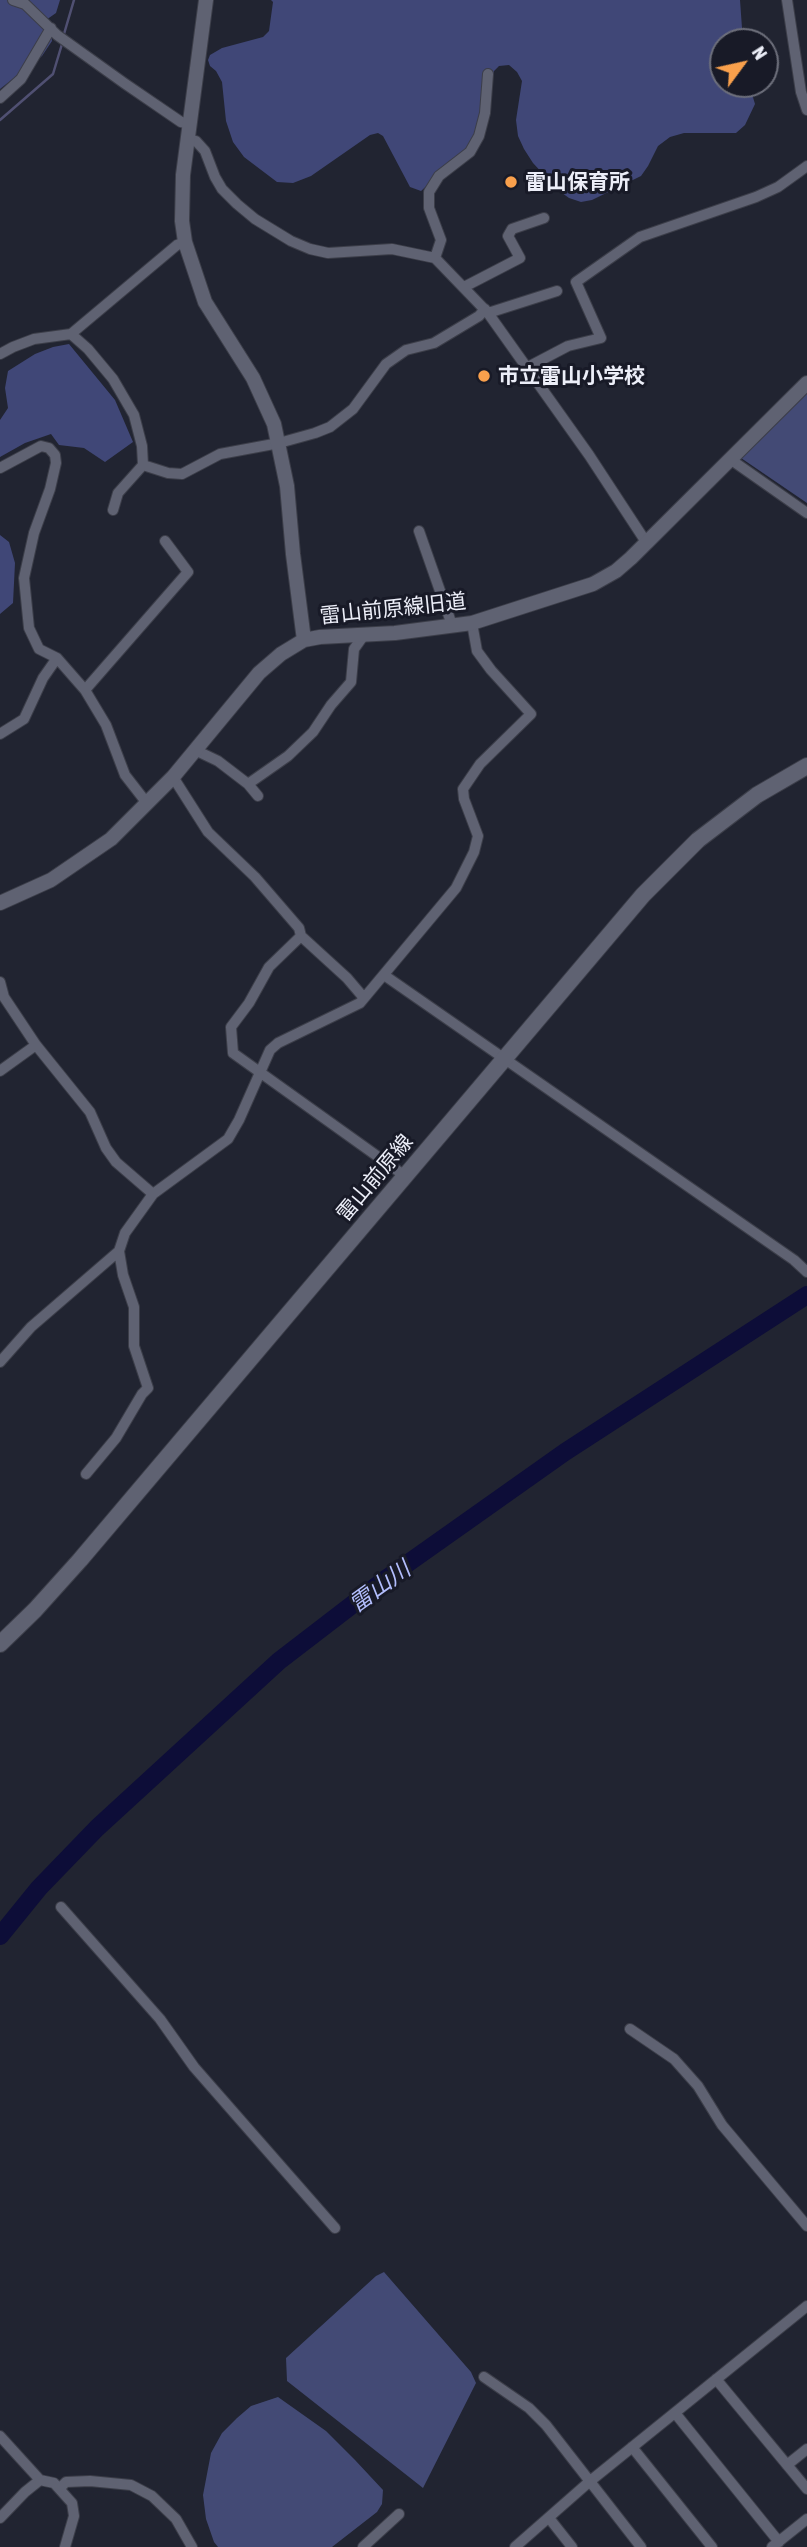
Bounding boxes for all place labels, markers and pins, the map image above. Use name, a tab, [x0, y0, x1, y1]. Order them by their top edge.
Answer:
place label: 雷山保育所	[525, 169, 630, 195]
marker: 雷山保育所	[503, 174, 519, 190]
place label: 市立雷山小学校	[498, 363, 645, 389]
marker: 市立雷山小学校	[476, 368, 492, 384]

